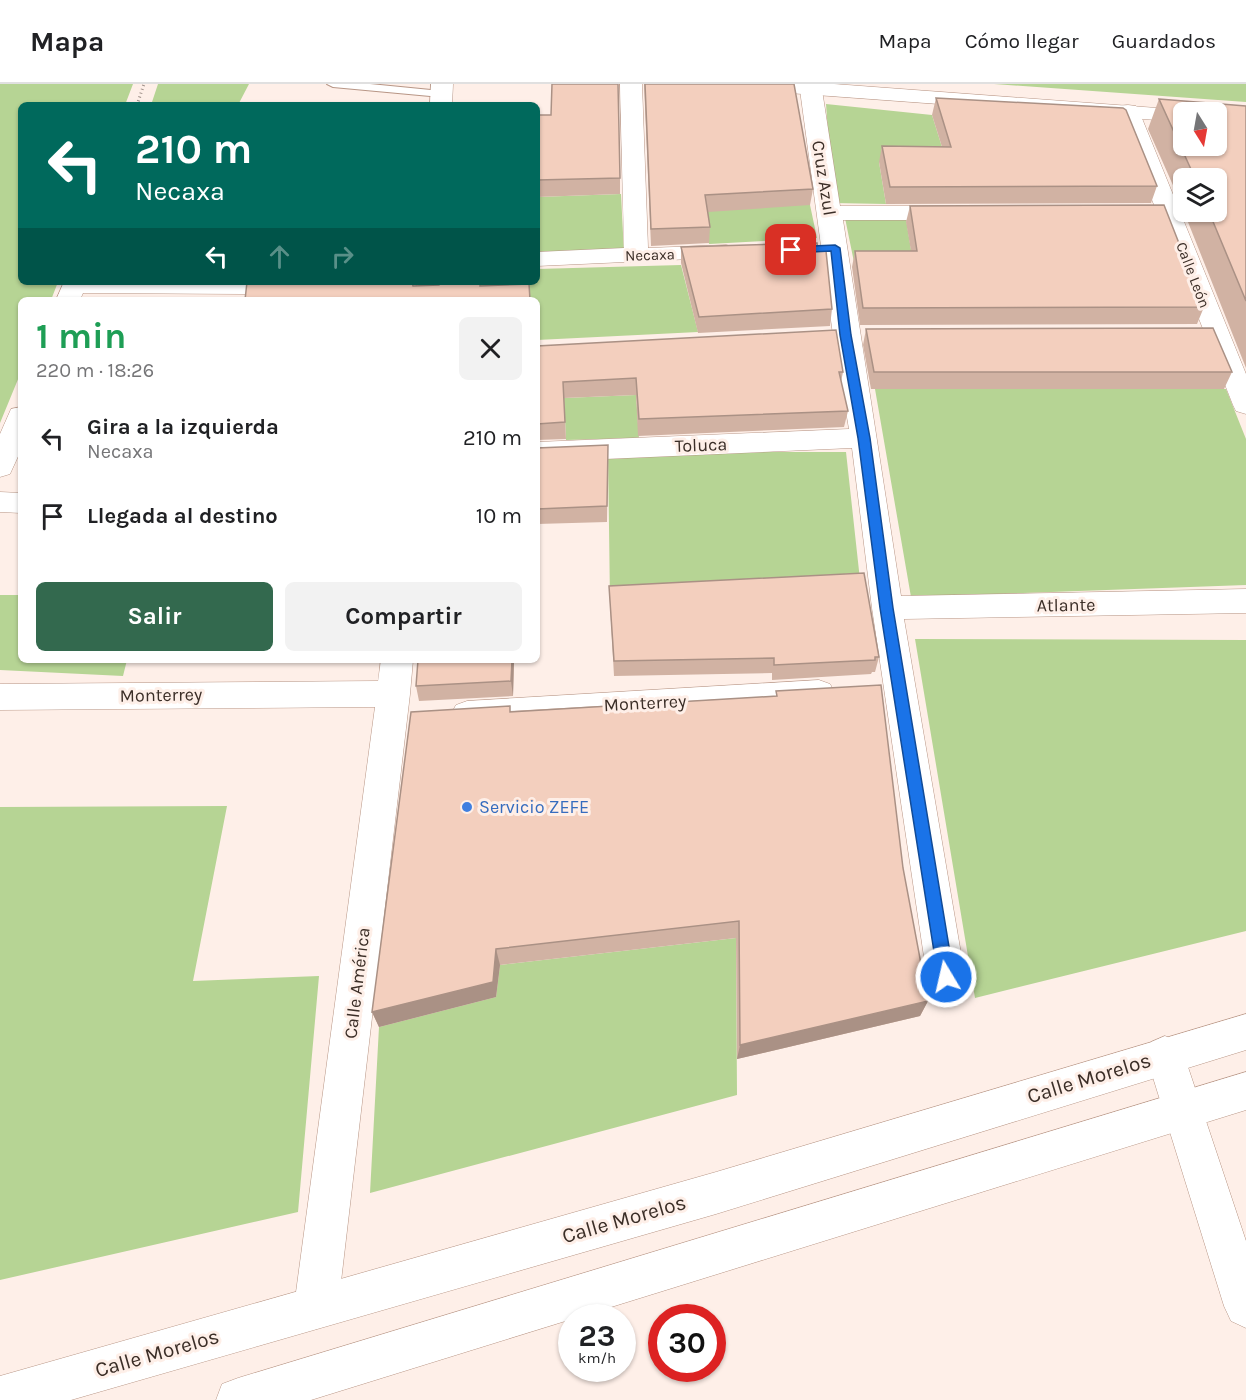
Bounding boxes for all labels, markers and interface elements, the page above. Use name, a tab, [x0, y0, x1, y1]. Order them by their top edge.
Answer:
text: Mapa	[30, 25, 104, 58]
text: Mapa	[878, 29, 932, 53]
text: Cómo llegar	[965, 29, 1079, 53]
text: Guardados	[1112, 29, 1216, 53]
north arrow	[1173, 102, 1227, 156]
map controls	[1173, 102, 1227, 222]
text: 210 m	[135, 124, 252, 174]
icon: left	[36, 126, 114, 204]
street label: Cruz Azul	[807, 139, 841, 217]
button: layers	[1173, 168, 1227, 222]
text: Necaxa	[135, 175, 225, 207]
pin	[765, 224, 816, 275]
icon: arrive	[774, 233, 807, 266]
icon: left	[200, 240, 233, 273]
icon: ahead	[263, 240, 296, 273]
icon: right	[326, 240, 359, 273]
street label: Calle León	[1172, 240, 1214, 310]
street label: Necaxa	[625, 245, 675, 265]
text: 1 min	[36, 315, 126, 357]
button: close	[459, 317, 522, 380]
text: 220 m · 18:26	[36, 359, 154, 382]
text: Gira a la izquierda	[87, 414, 279, 440]
icon: left	[36, 422, 69, 455]
text: 210 m	[463, 425, 522, 451]
street label: Toluca	[674, 433, 728, 457]
text: Necaxa	[87, 440, 154, 463]
icon: arrive	[36, 500, 69, 533]
text: Llegada al destino	[87, 503, 278, 529]
text: 10 m	[476, 503, 522, 529]
button: Salir	[36, 582, 273, 651]
button: Compartir	[285, 582, 522, 651]
street label: Atlante	[1036, 593, 1096, 617]
street label: Monterrey	[120, 683, 203, 707]
street label: Monterrey	[603, 690, 687, 716]
place label: Servicio ZEFE	[479, 796, 589, 818]
marker: Servicio ZEFE	[460, 800, 474, 814]
street label: Calle América	[339, 926, 375, 1040]
position arrow	[914, 945, 978, 1009]
street label: Calle Morelos	[1024, 1048, 1154, 1108]
street label: Calle Morelos	[559, 1190, 689, 1248]
speed limit sign: 30	[648, 1304, 726, 1382]
text: 23	[579, 1318, 615, 1354]
street label: Calle Morelos	[92, 1324, 222, 1382]
text: km/h	[578, 1349, 616, 1367]

